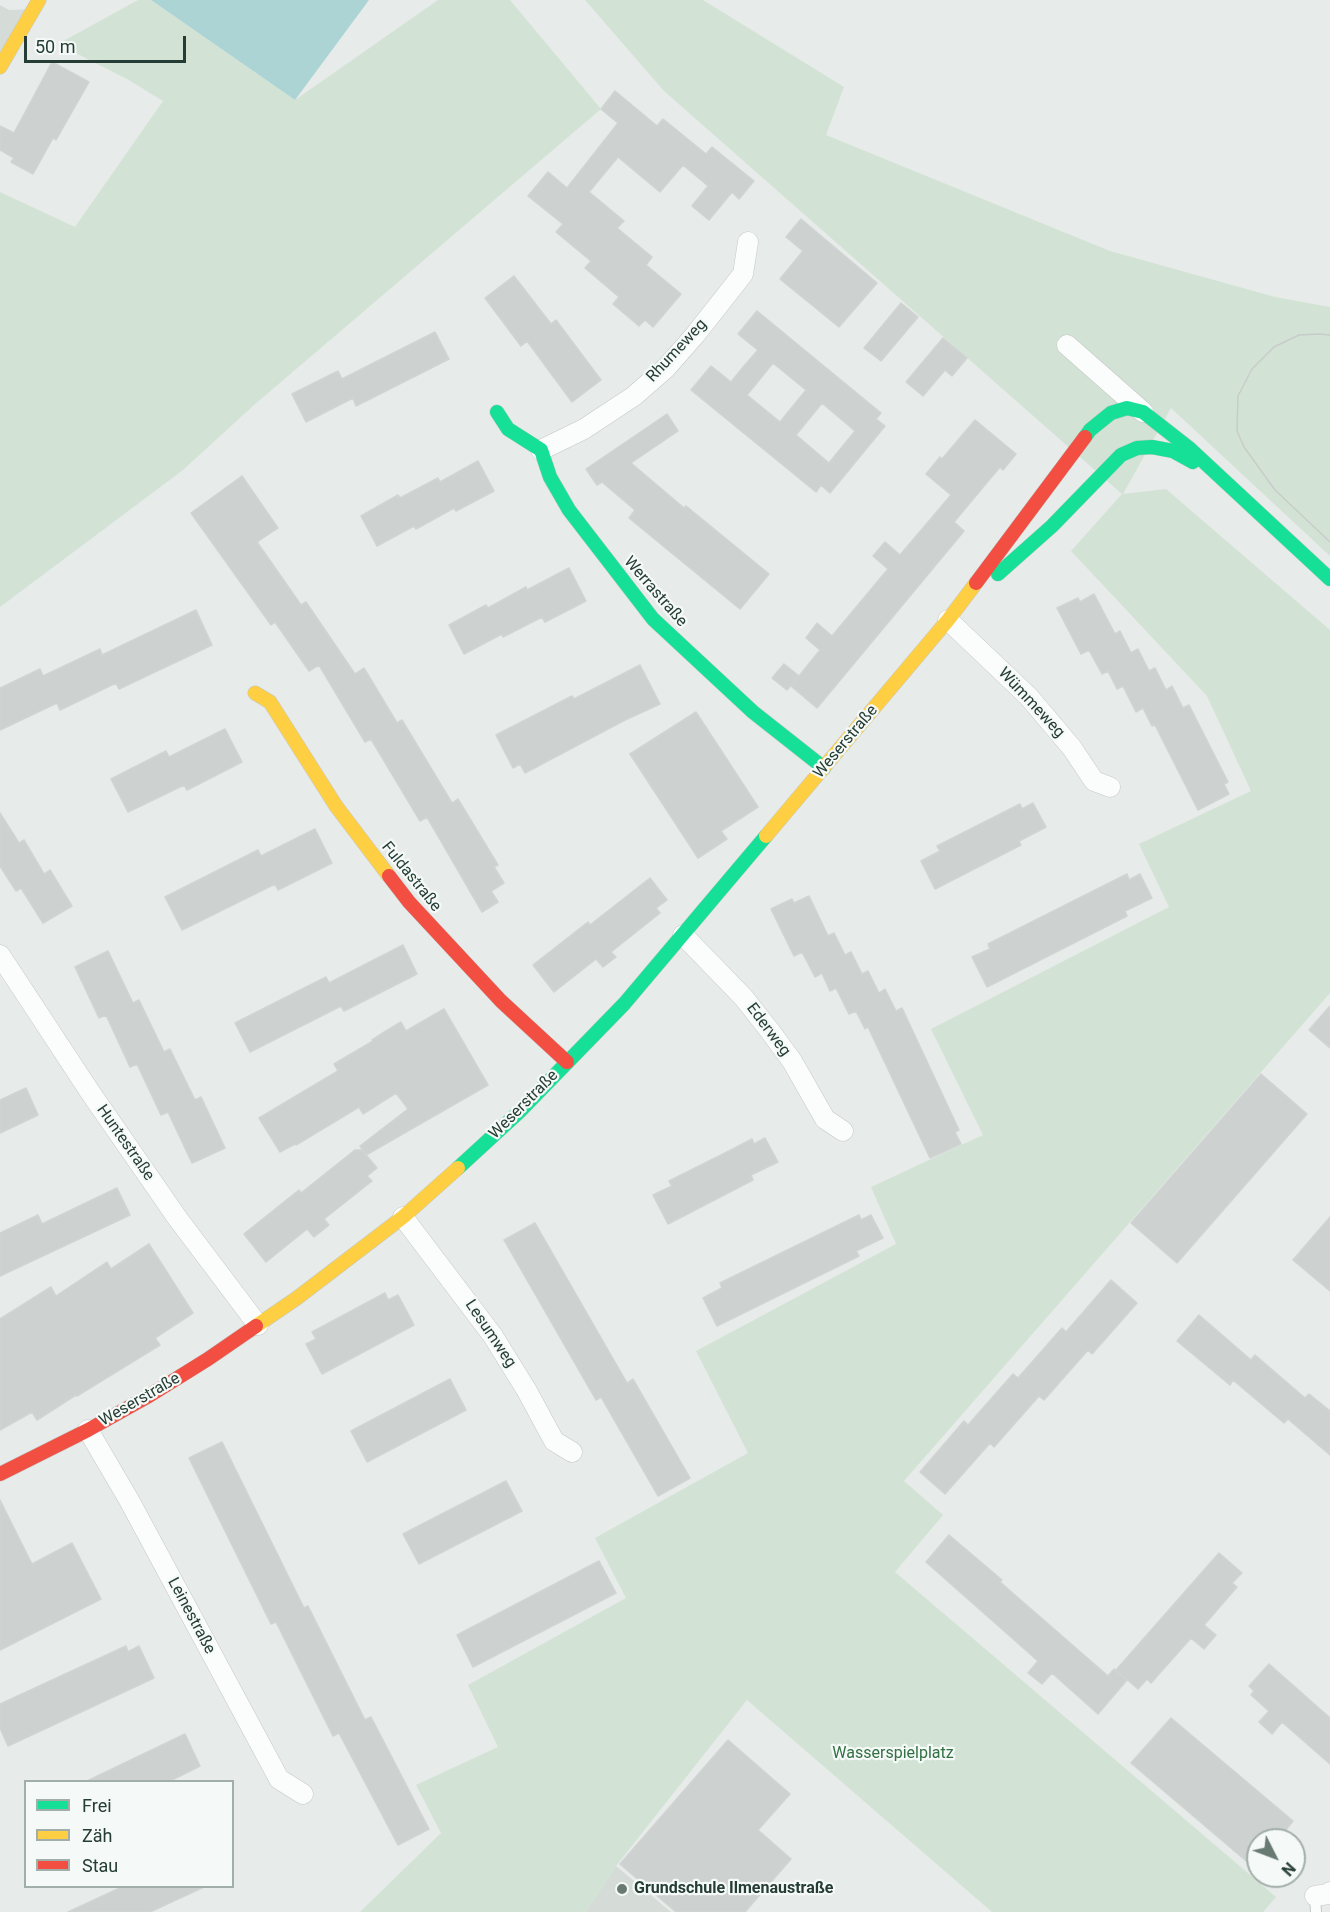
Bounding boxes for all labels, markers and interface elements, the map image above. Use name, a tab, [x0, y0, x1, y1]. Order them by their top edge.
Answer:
scale bar	[27, 24, 189, 62]
text: 50 m	[35, 36, 75, 57]
street label: Rhumeweg	[643, 315, 711, 387]
street label: Werrastraße	[619, 553, 691, 631]
street label: Wümmeweg	[994, 664, 1068, 742]
street label: Weserstraße	[810, 701, 882, 783]
street label: Fuldastraße	[377, 838, 445, 916]
street label: Ederweg	[742, 1000, 794, 1060]
street label: Weserstraße	[485, 1066, 563, 1144]
street label: Huntestraße	[92, 1101, 158, 1185]
street label: Lesumweg	[460, 1296, 520, 1372]
street label: Weserstraße	[96, 1369, 184, 1431]
street label: Leinestraße	[163, 1575, 219, 1657]
park label: Wasserspielplatz	[832, 1744, 954, 1764]
legend	[24, 1780, 234, 1888]
text: Frei	[82, 1795, 112, 1816]
text: Zäh	[82, 1825, 113, 1846]
north arrow	[1246, 1828, 1306, 1888]
text: Stau	[82, 1855, 118, 1876]
text: N	[1277, 1858, 1299, 1880]
place label: Grundschule Ilmenaustraße	[634, 1879, 833, 1899]
marker: Grundschule Ilmenaustraße	[615, 1882, 629, 1896]

